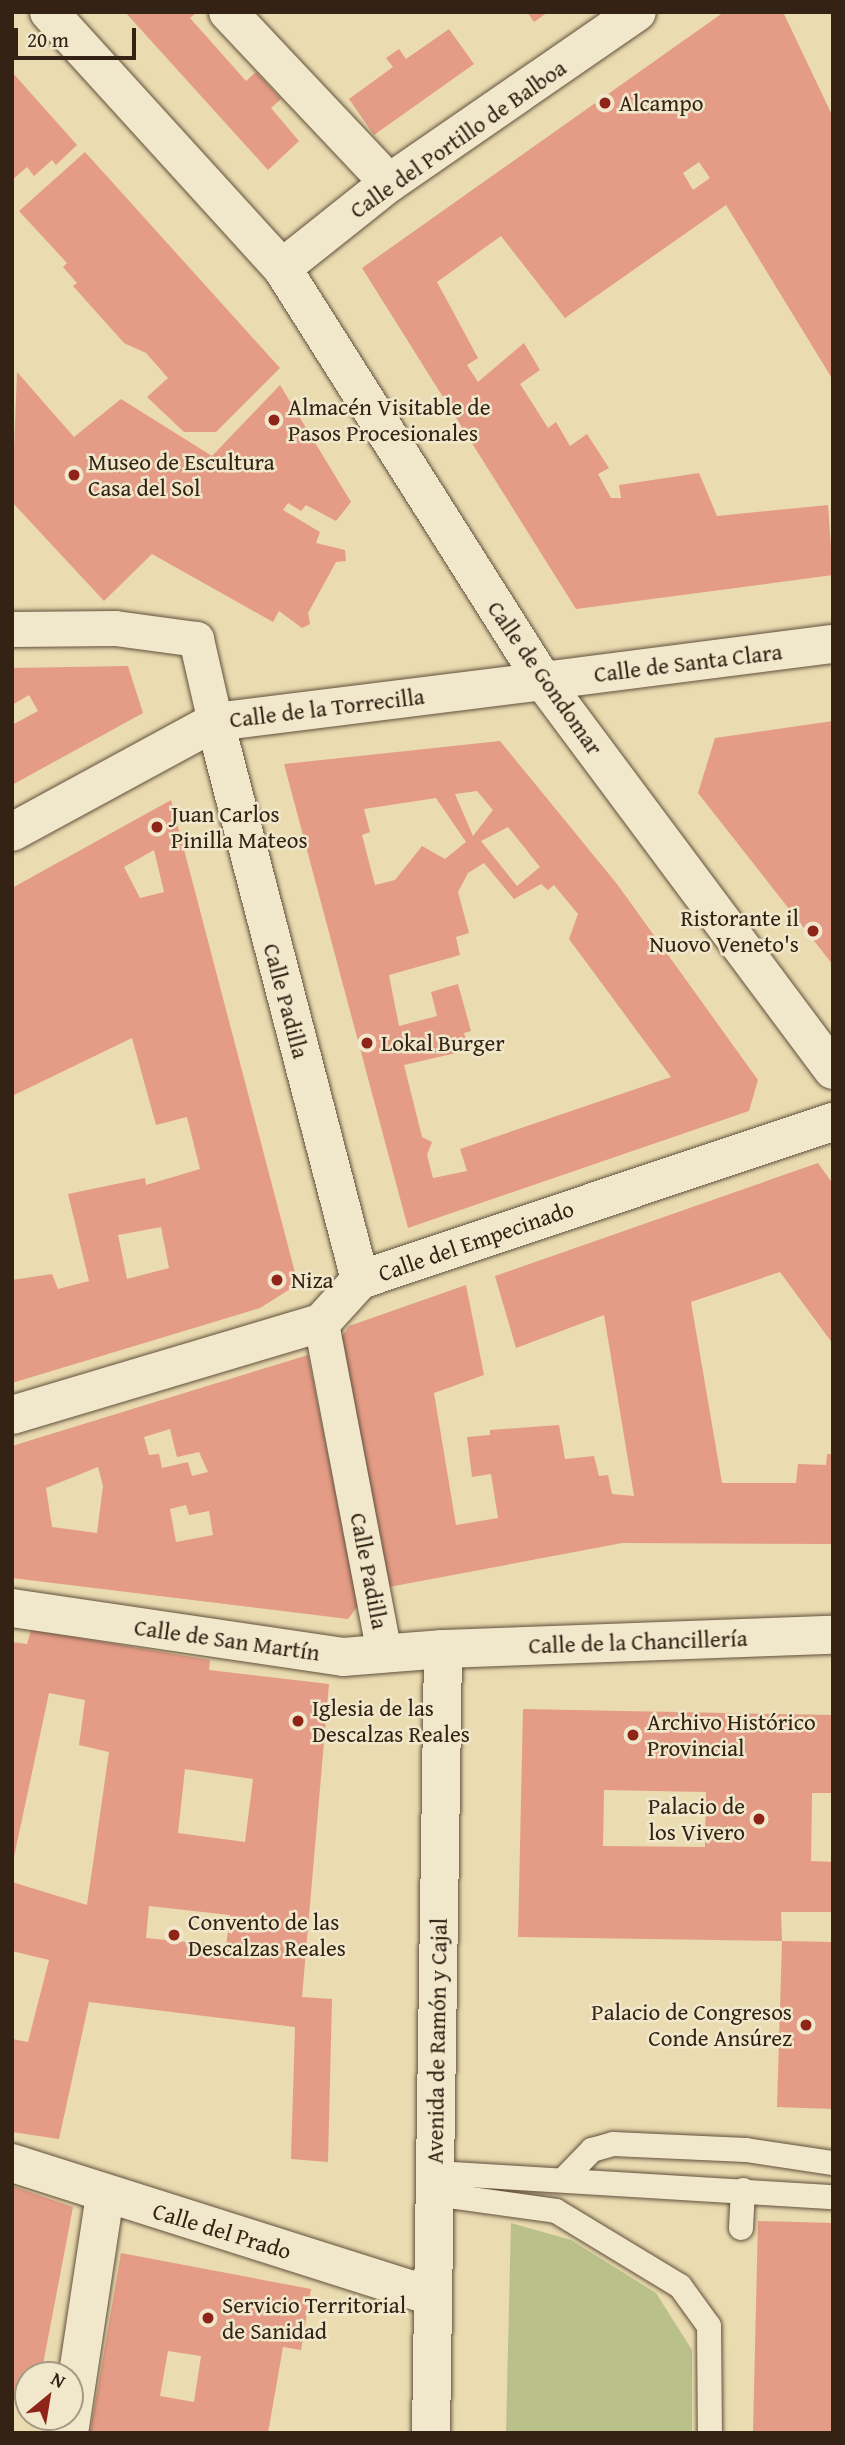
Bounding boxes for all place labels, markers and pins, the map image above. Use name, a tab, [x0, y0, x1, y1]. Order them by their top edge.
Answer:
place label: Alcampo	[619, 89, 703, 117]
marker: Alcampo	[597, 95, 613, 111]
place label: Almacén Visitable de Pasos Procesionales	[288, 393, 490, 447]
marker: Almacén Visitable de Pasos Procesionales	[266, 412, 282, 428]
place label: Museo de Escultura Casa del Sol	[88, 448, 275, 502]
marker: Museo de Escultura Casa del Sol	[66, 467, 82, 483]
place label: Juan Carlos Pinilla Mateos	[171, 800, 308, 854]
marker: Juan Carlos Pinilla Mateos	[149, 819, 165, 835]
place label: Ristorante il Nuovo Veneto's	[649, 904, 799, 958]
marker: Ristorante il Nuovo Veneto's	[805, 923, 821, 939]
place label: Lokal Burger	[381, 1029, 505, 1057]
marker: Lokal Burger	[359, 1035, 375, 1051]
place label: Niza	[291, 1266, 333, 1294]
marker: Niza	[269, 1272, 285, 1288]
place label: Iglesia de las Descalzas Reales	[312, 1694, 470, 1748]
place label: Archivo Histórico Provincial	[647, 1708, 816, 1762]
marker: Iglesia de las Descalzas Reales	[290, 1713, 306, 1729]
marker: Archivo Histórico Provincial	[625, 1727, 641, 1743]
place label: Palacio de los Vivero	[648, 1792, 745, 1846]
marker: Palacio de los Vivero	[751, 1811, 767, 1827]
place label: Convento de las Descalzas Reales	[188, 1908, 346, 1962]
marker: Convento de las Descalzas Reales	[166, 1927, 182, 1943]
place label: Palacio de Congresos Conde Ansúrez	[591, 1998, 792, 2052]
marker: Palacio de Congresos Conde Ansúrez	[798, 2017, 814, 2033]
place label: Servicio Territorial de Sanidad	[222, 2291, 406, 2345]
marker: Servicio Territorial de Sanidad	[200, 2310, 216, 2326]

